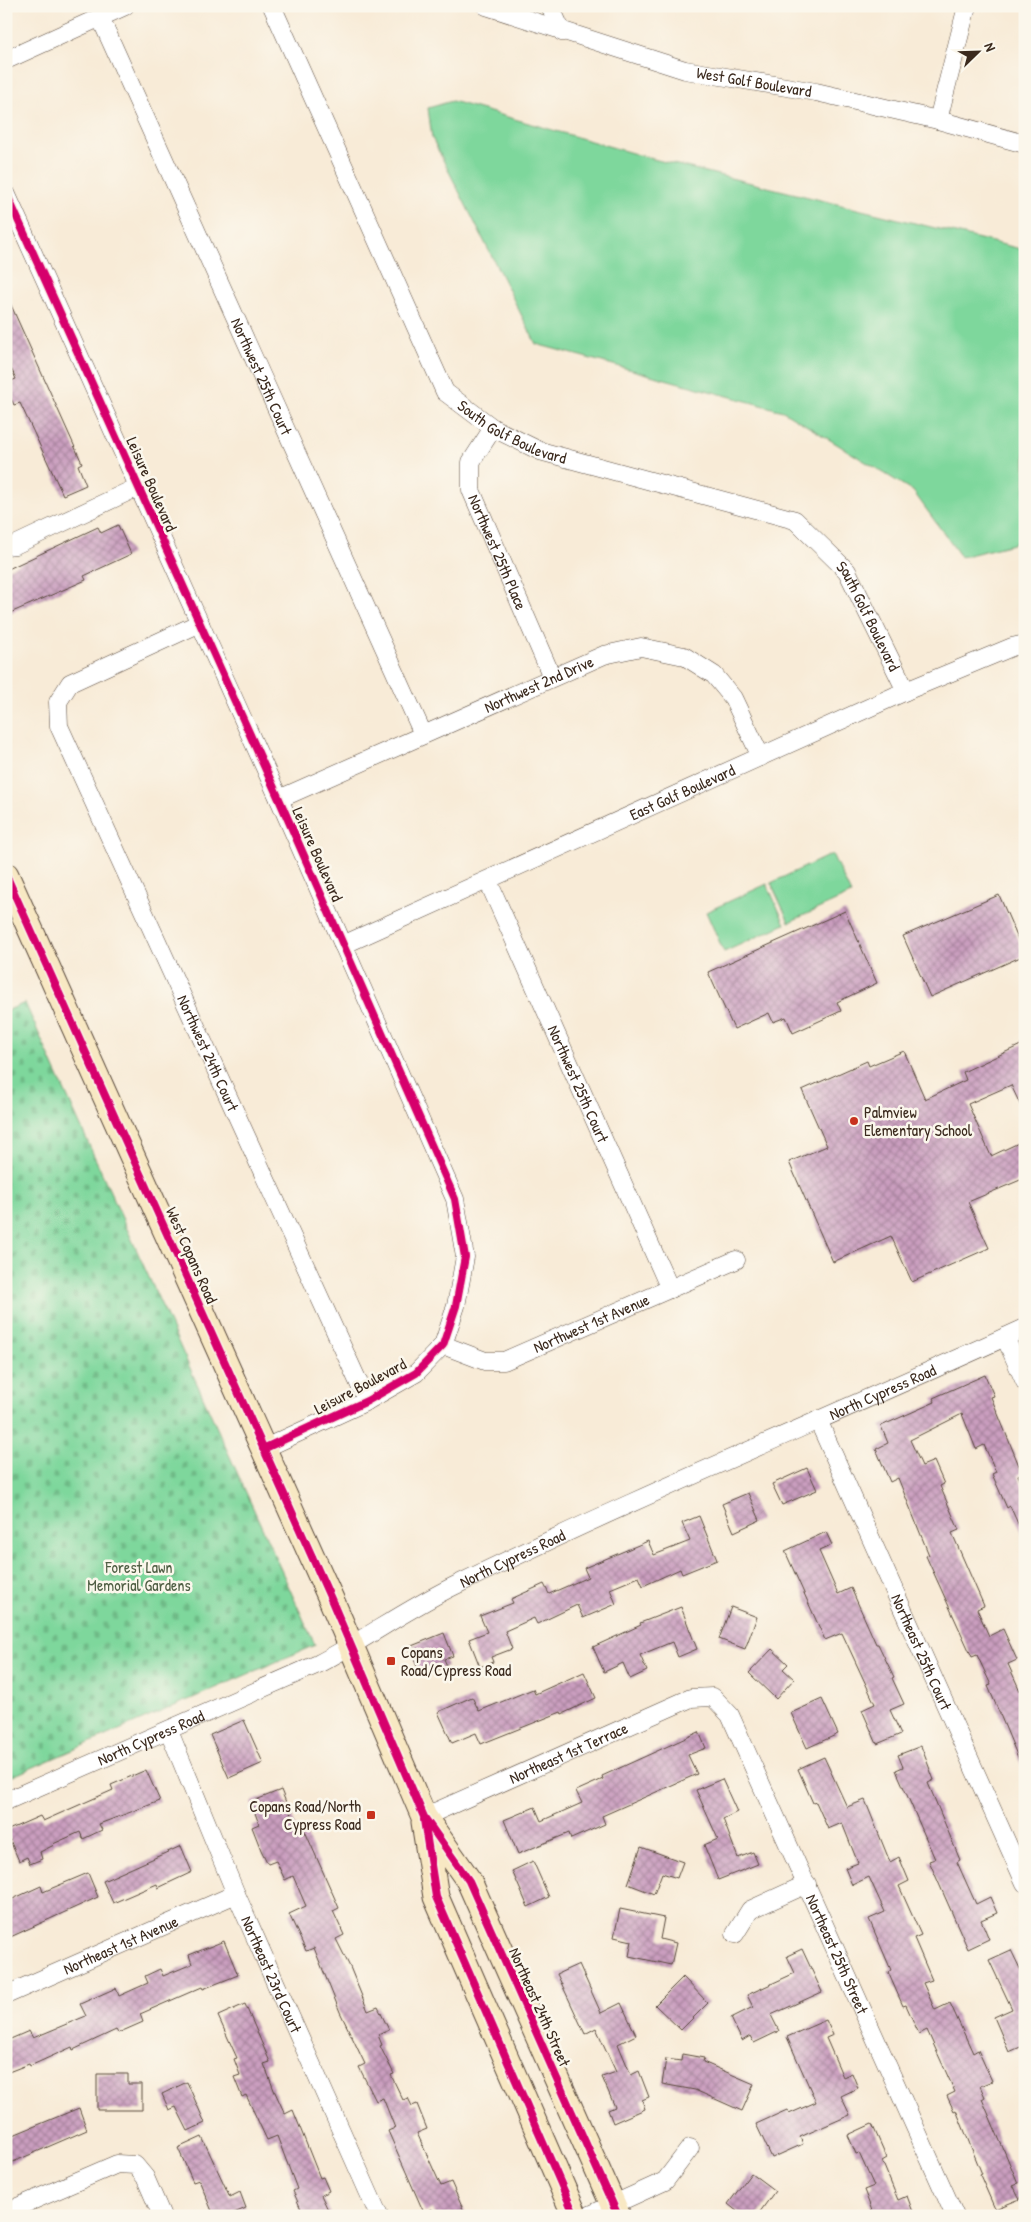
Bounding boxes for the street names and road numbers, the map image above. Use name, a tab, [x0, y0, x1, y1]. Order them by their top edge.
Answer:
street label: West Golf Boulevard	[695, 61, 813, 102]
street label: Northwest 25th Court	[226, 314, 298, 439]
street label: South Golf Boulevard	[453, 394, 569, 469]
street label: Leisure Boulevard	[121, 433, 183, 535]
street label: Northwest 25th Place	[463, 491, 533, 614]
street label: South Golf Boulevard	[832, 556, 905, 675]
street label: Northwest 2nd Drive	[481, 650, 597, 718]
street label: East Golf Boulevard	[626, 759, 738, 825]
street label: Leisure Boulevard	[287, 803, 349, 905]
street label: Northwest 24th Court	[172, 991, 244, 1115]
street label: Northwest 25th Court	[543, 1022, 614, 1146]
street label: West Copans Road	[161, 1203, 223, 1307]
street label: Northwest 1st Avenue	[530, 1288, 653, 1358]
street label: Leisure Boulevard	[310, 1352, 410, 1420]
street label: North Cypress Road	[826, 1359, 939, 1425]
street label: North Cypress Road	[456, 1524, 568, 1593]
street label: Northeast 25th Court	[886, 1590, 957, 1714]
street label: North Cypress Road	[94, 1704, 207, 1771]
street label: Northeast 1st Terrace	[506, 1716, 632, 1789]
street label: Northeast 25th Street	[801, 1891, 874, 2018]
street label: Northeast 1st Avenue	[60, 1910, 182, 1980]
street label: Northeast 23rd Court	[236, 1912, 307, 2036]
street label: Northeast 24th Street	[504, 1944, 576, 2070]

